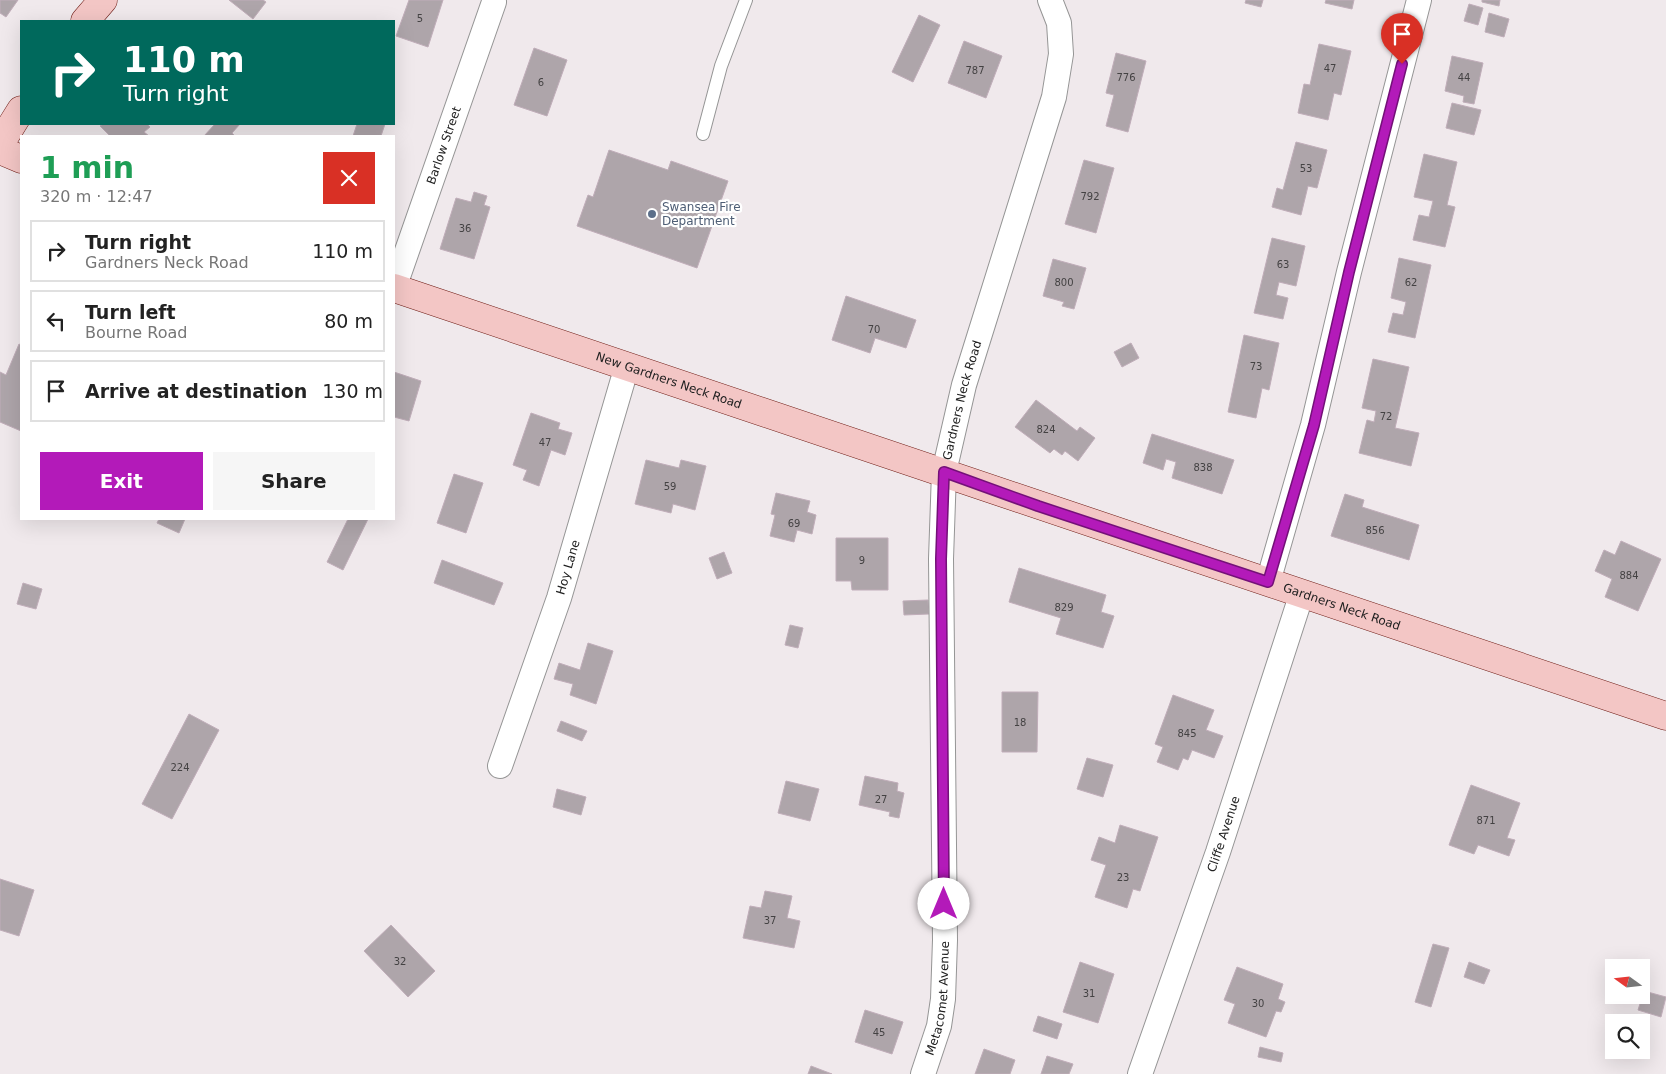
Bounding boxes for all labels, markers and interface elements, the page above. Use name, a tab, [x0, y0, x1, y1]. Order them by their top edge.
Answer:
house number: 5	[417, 13, 423, 24]
pin	[1381, 13, 1423, 64]
icon: arrive	[1388, 20, 1416, 48]
icon: right	[40, 40, 105, 105]
text: 110 m	[123, 40, 245, 80]
house number: 47	[1324, 63, 1336, 74]
house number: 787	[965, 65, 985, 76]
house number: 776	[1116, 72, 1136, 83]
house number: 44	[1458, 72, 1470, 83]
house number: 6	[538, 77, 544, 88]
text: Turn right	[123, 81, 228, 106]
street label: Barlow Street	[424, 104, 464, 186]
text: 1 min	[40, 150, 134, 185]
button: close	[323, 152, 375, 204]
house number: 53	[1300, 163, 1312, 174]
text: 320 m · 12:47	[40, 187, 153, 206]
house number: 792	[1080, 191, 1100, 202]
place label: Swansea Fire Department	[662, 200, 741, 228]
marker: Swansea Fire Department	[646, 208, 658, 220]
house number: 36	[459, 223, 471, 234]
text: Turn right	[85, 231, 191, 253]
icon: right	[42, 237, 70, 265]
text: 110 m	[312, 240, 373, 262]
text: Gardners Neck Road	[85, 253, 249, 272]
house number: 63	[1277, 259, 1289, 270]
house number: 800	[1054, 277, 1074, 288]
house number: 62	[1405, 277, 1417, 288]
text: Turn left	[85, 301, 176, 323]
icon: left	[42, 307, 70, 335]
text: 80 m	[324, 310, 373, 332]
text: Bourne Road	[85, 323, 187, 342]
house number: 70	[868, 324, 880, 335]
street label: Gardners Neck Road	[940, 339, 984, 461]
street label: New Gardners Neck Road	[594, 349, 744, 412]
house number: 73	[1250, 361, 1262, 372]
icon: arrive	[42, 377, 70, 405]
text: Arrive at destination	[85, 380, 307, 402]
text: 130 m	[322, 380, 383, 402]
house number: 72	[1380, 411, 1392, 422]
house number: 824	[1036, 424, 1056, 435]
house number: 47	[539, 437, 551, 448]
button: Exit	[40, 452, 203, 510]
button: Share	[213, 452, 375, 510]
house number: 838	[1193, 462, 1213, 473]
house number: 59	[664, 481, 676, 492]
house number: 69	[788, 518, 800, 529]
house number: 856	[1365, 525, 1385, 536]
street label: Hoy Lane	[553, 538, 583, 596]
house number: 9	[859, 555, 865, 566]
house number: 884	[1619, 570, 1639, 581]
street label: Gardners Neck Road	[1281, 581, 1402, 633]
house number: 829	[1054, 602, 1074, 613]
house number: 18	[1014, 717, 1026, 728]
house number: 845	[1177, 728, 1197, 739]
house number: 224	[170, 762, 190, 773]
house number: 27	[875, 794, 887, 805]
street label: Cliffe Avenue	[1204, 794, 1243, 874]
house number: 871	[1476, 815, 1496, 826]
house number: 23	[1117, 872, 1129, 883]
position arrow	[917, 877, 969, 929]
house number: 37	[764, 915, 776, 926]
street label: Metacomet Avenue	[923, 941, 952, 1057]
house number: 32	[394, 956, 406, 967]
north arrow	[1605, 959, 1650, 1004]
map controls	[1605, 959, 1650, 1059]
house number: 31	[1083, 988, 1095, 999]
house number: 30	[1252, 998, 1264, 1009]
button: search	[1605, 1014, 1650, 1059]
house number: 45	[873, 1027, 885, 1038]

